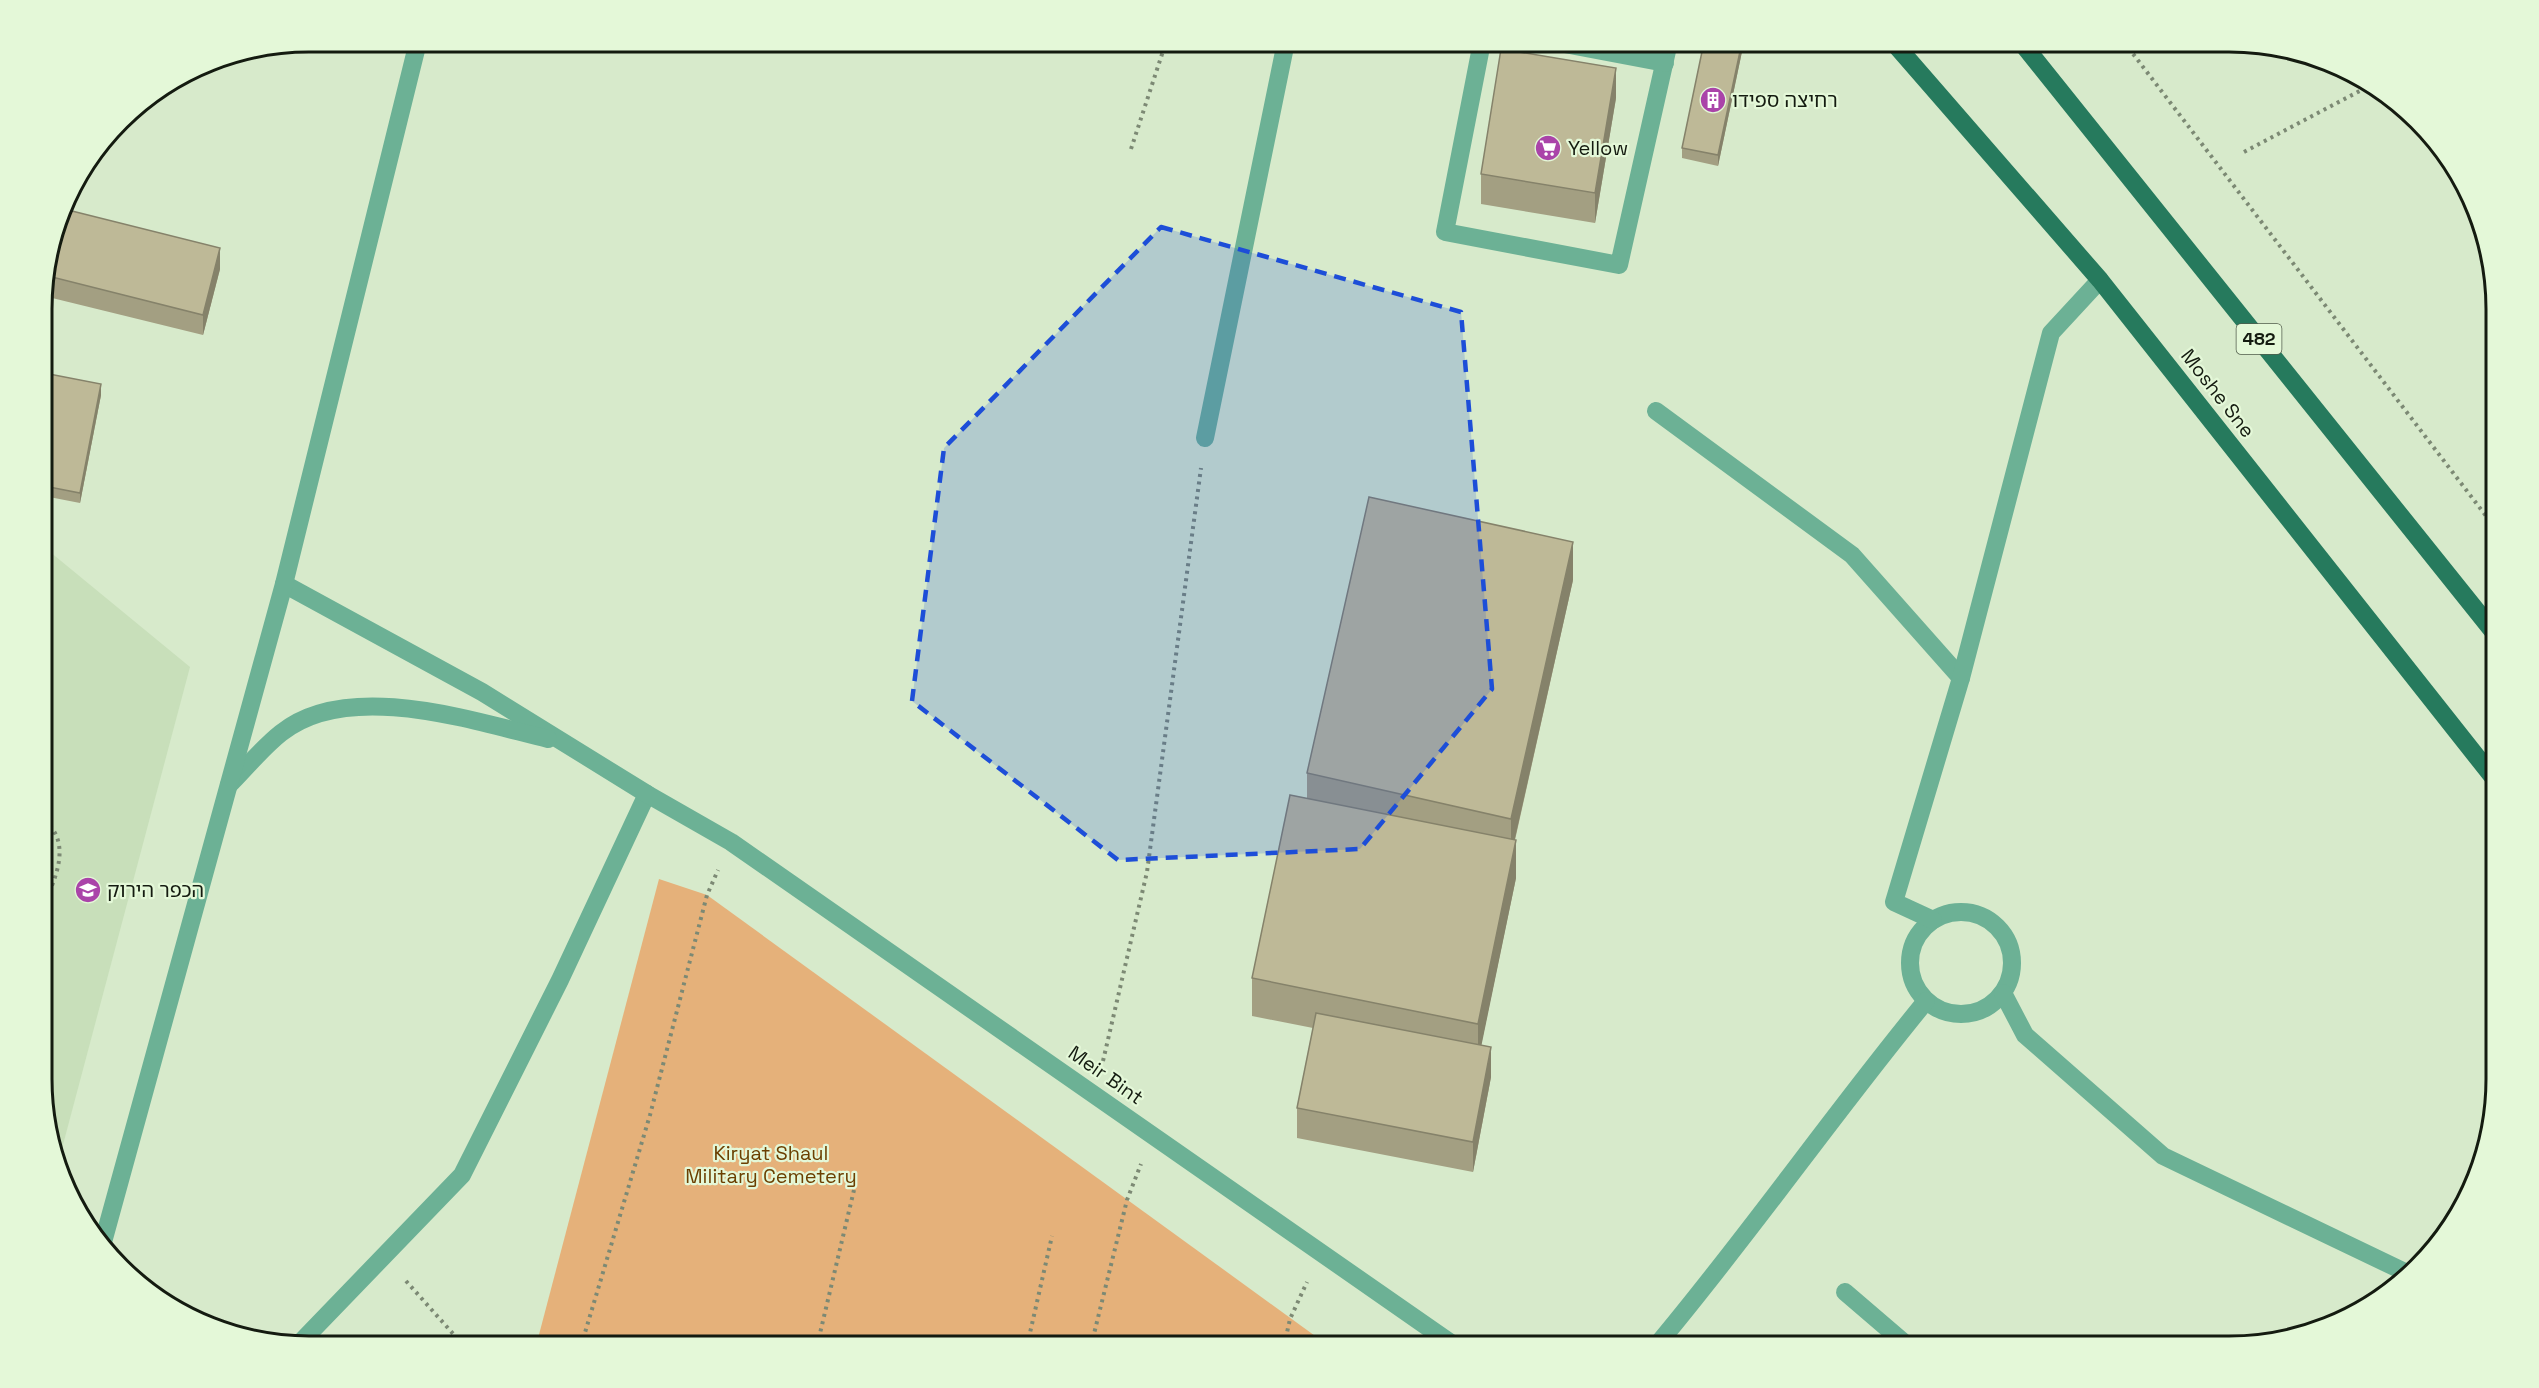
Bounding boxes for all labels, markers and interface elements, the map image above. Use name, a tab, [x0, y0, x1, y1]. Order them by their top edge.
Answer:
building icon: רחיצה ספידו	[1698, 85, 1728, 115]
place label: רחיצה ספידו	[1732, 87, 1838, 113]
supermarket icon: Yellow	[1533, 133, 1563, 163]
place label: Yellow	[1568, 135, 1628, 161]
road number: 482	[2236, 324, 2282, 354]
street label: Moshe Sne	[2175, 343, 2261, 443]
school or university icon: הכפר הירוק	[73, 875, 103, 905]
place label: הכפר הירוק	[107, 877, 204, 903]
street label: Meir Bint	[1063, 1040, 1149, 1110]
park label: Kiryat Shaul Military Cemetery	[685, 1140, 857, 1189]

